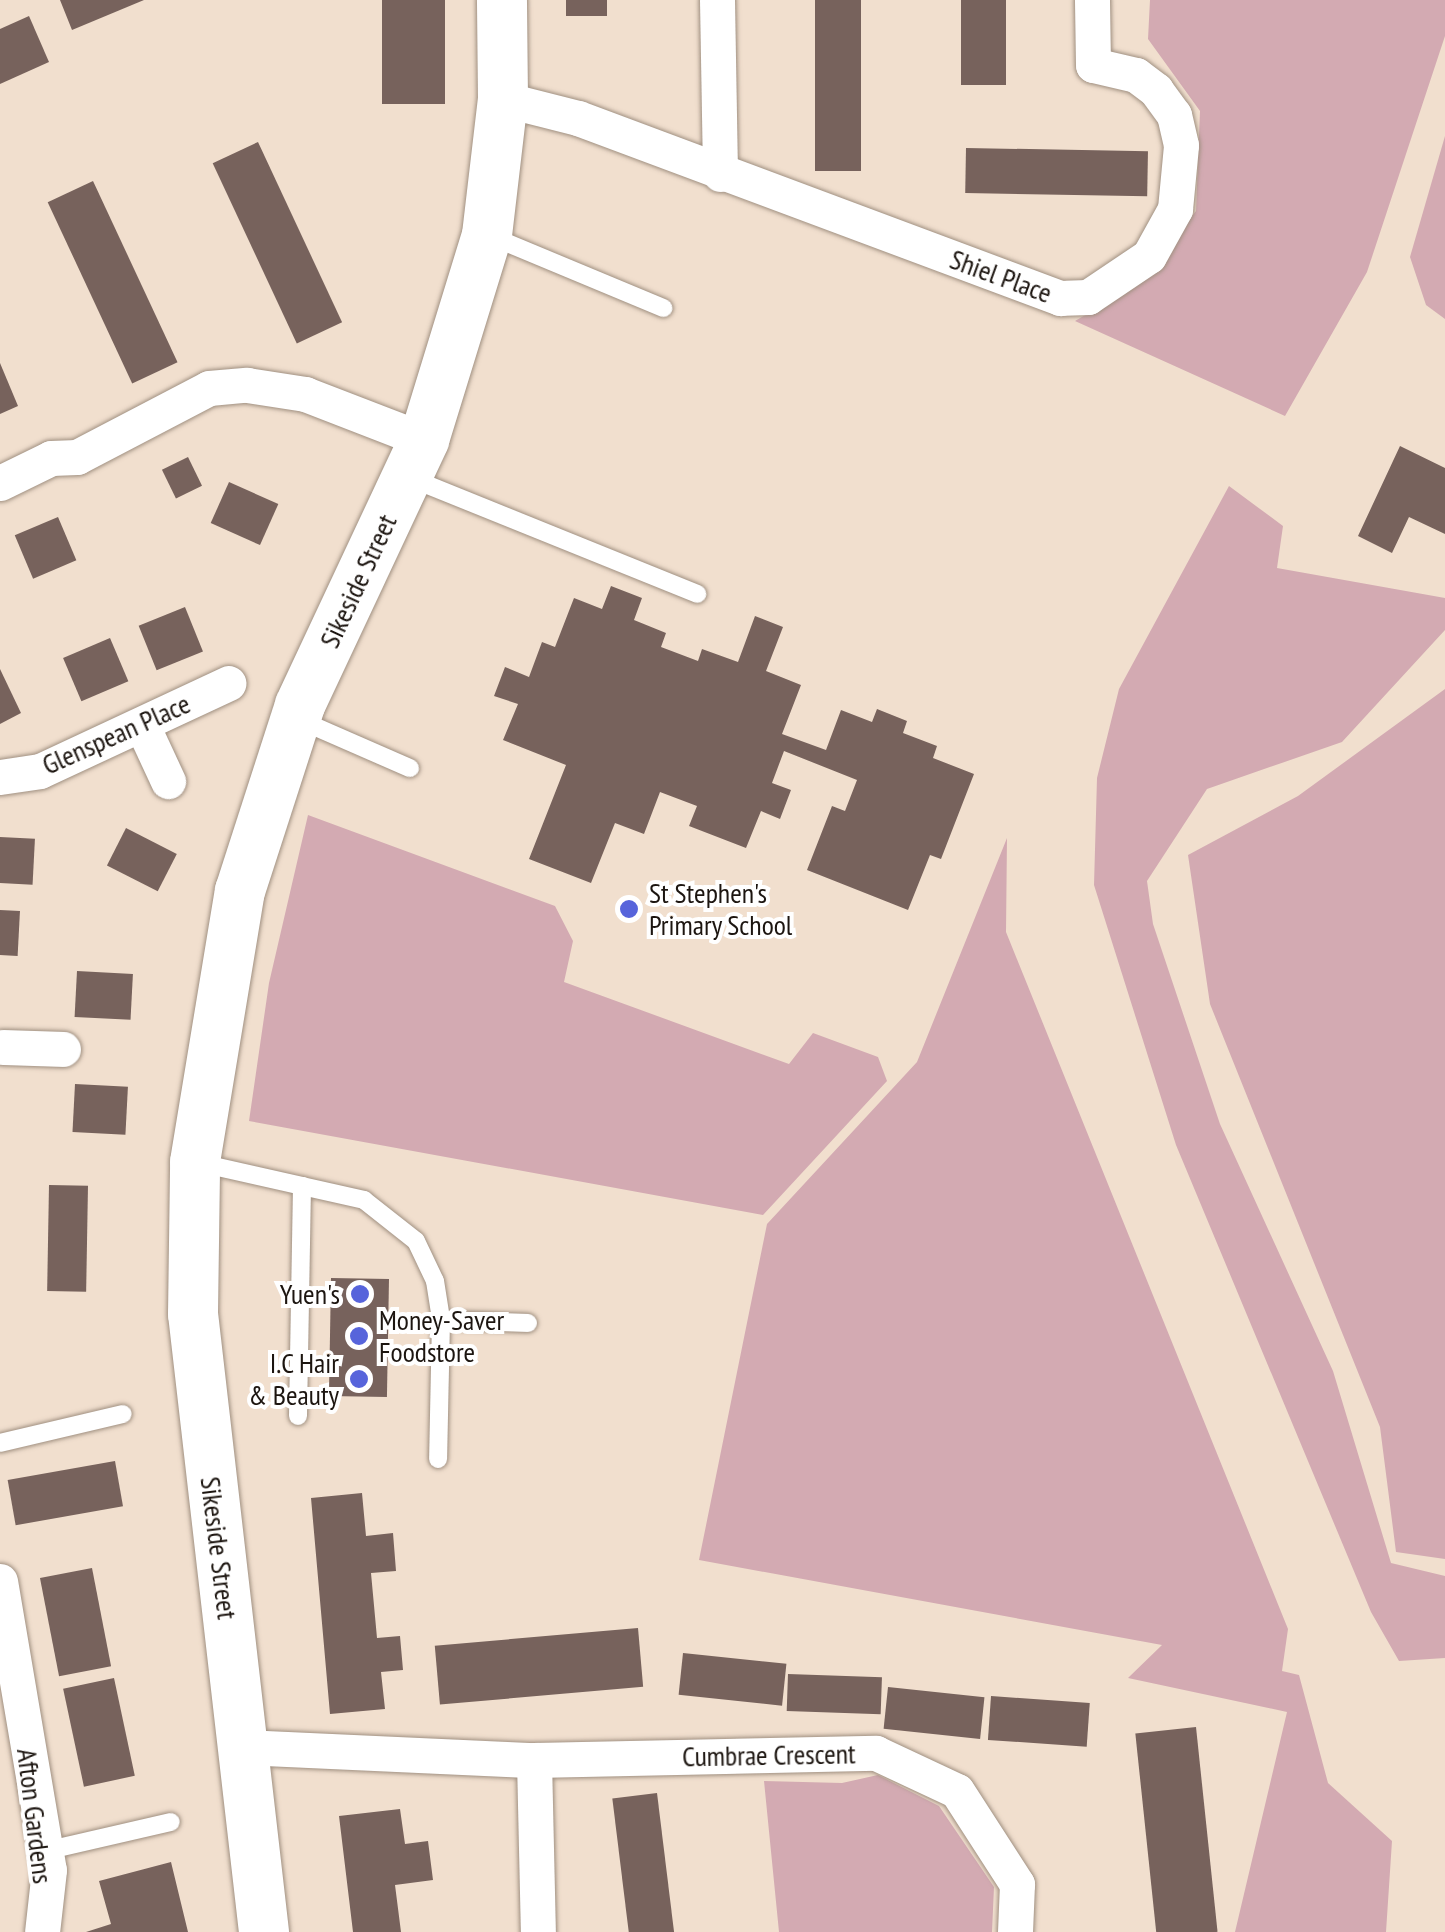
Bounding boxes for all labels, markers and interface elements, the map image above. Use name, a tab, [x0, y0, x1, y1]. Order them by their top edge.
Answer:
street label: Shiel Place	[946, 242, 1056, 310]
street label: Sikeside Street	[312, 509, 404, 653]
street label: Glenspean Place	[37, 686, 195, 782]
place label: St Stephen's Primary School	[649, 876, 793, 942]
marker: St Stephen's Primary School	[618, 898, 640, 920]
place label: Yuen's	[280, 1277, 340, 1311]
marker: Yuen's	[349, 1283, 371, 1305]
place label: Money-Saver Foodstore	[379, 1303, 504, 1369]
marker: Money-Saver Foodstore	[348, 1325, 370, 1347]
place label: I.C Hair & Beauty	[249, 1346, 339, 1412]
marker: I.C Hair & Beauty	[348, 1368, 370, 1390]
street label: Sikeside Street	[194, 1475, 244, 1621]
street label: Cumbrae Crescent	[682, 1737, 856, 1773]
street label: Afton Gardens	[10, 1746, 60, 1886]

